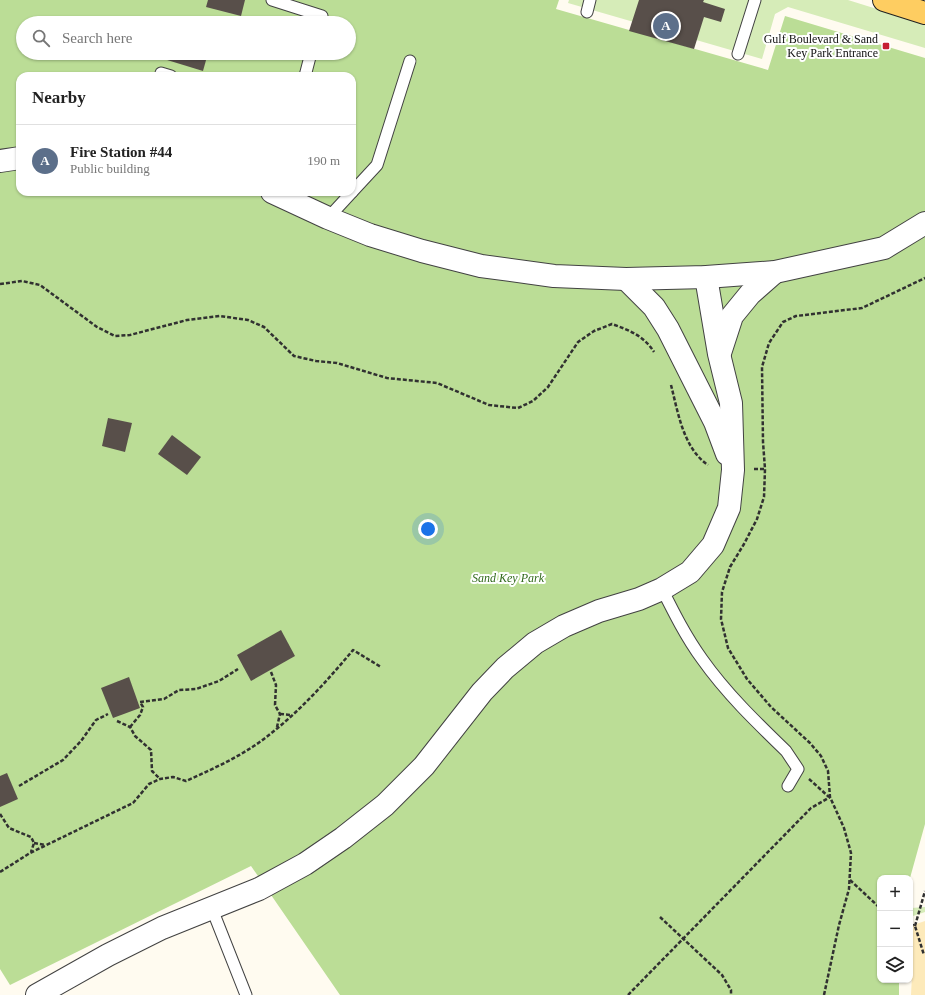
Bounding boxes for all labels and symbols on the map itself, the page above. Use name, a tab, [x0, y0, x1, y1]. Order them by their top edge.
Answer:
pin: A	[653, 11, 679, 41]
place label: Gulf Boulevard & Sand Key Park Entrance	[764, 32, 878, 60]
marker: Gulf Boulevard & Sand Key Park Entrance	[881, 41, 891, 51]
your location	[418, 519, 438, 539]
park label: Sand Key Park	[472, 571, 545, 585]

